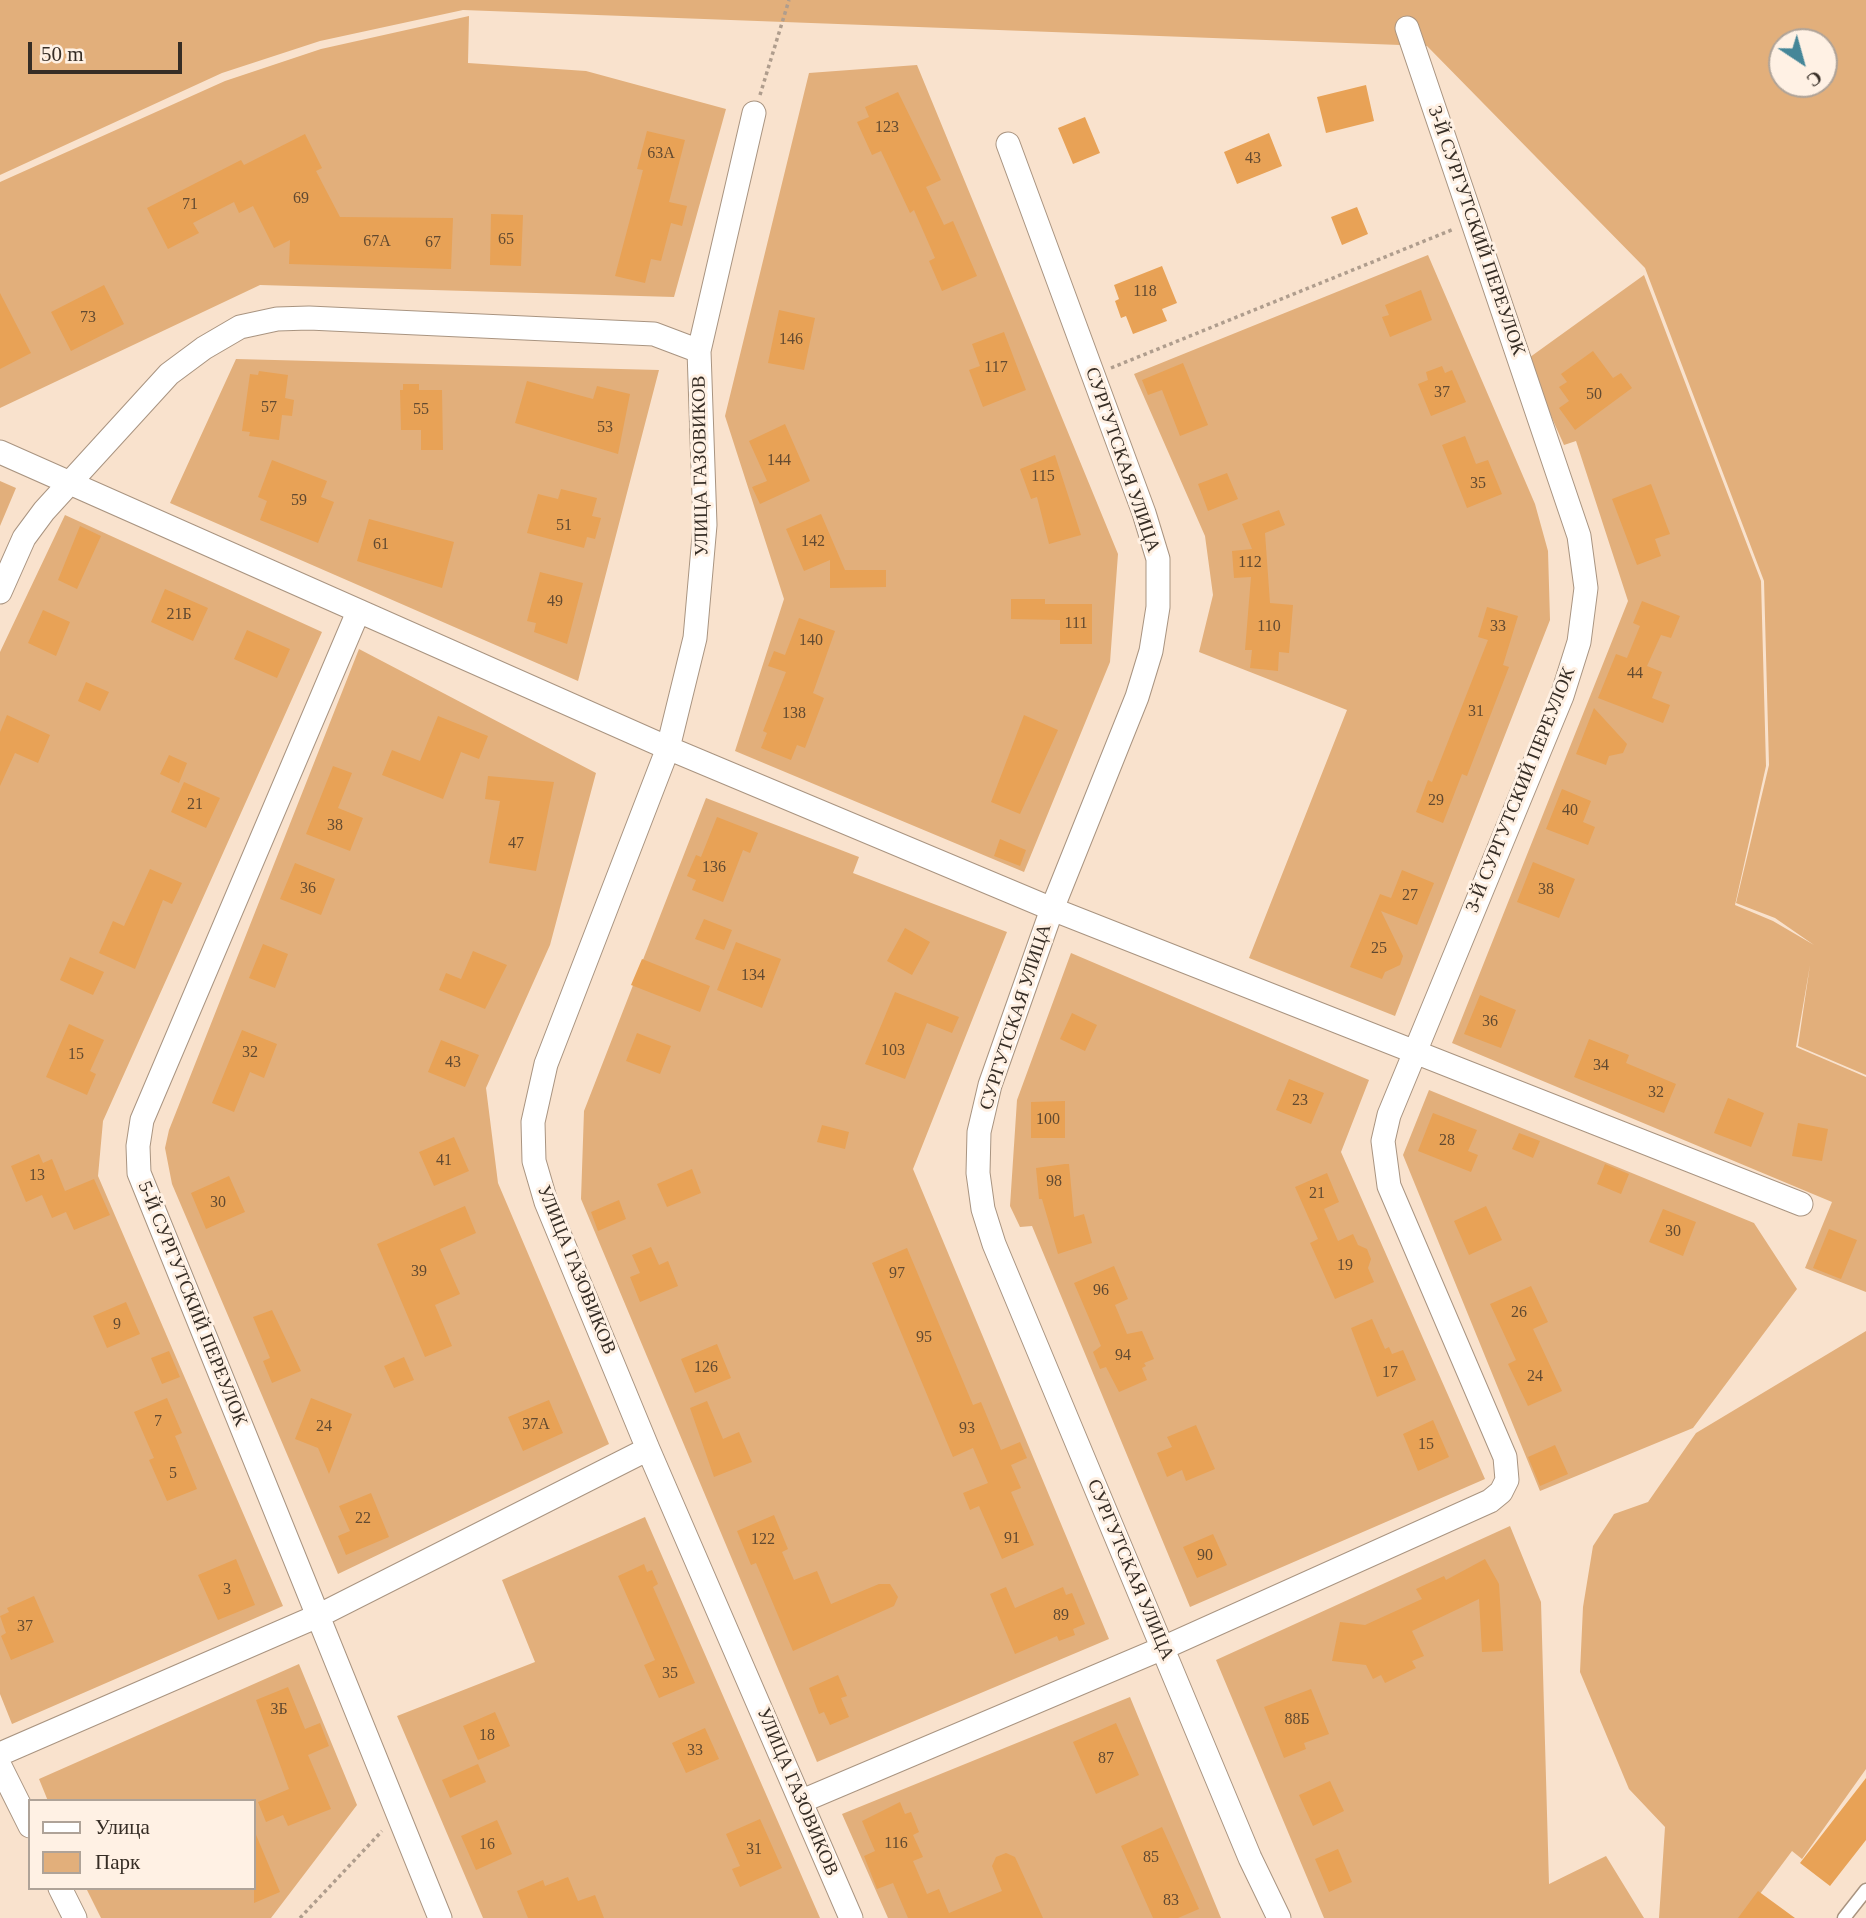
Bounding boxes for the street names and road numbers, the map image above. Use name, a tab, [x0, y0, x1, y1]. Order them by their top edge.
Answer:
street label: 3-Й СУРГУТСКИЙ ПЕРЕУЛОК	[1423, 103, 1529, 359]
street label: СУРГУТСКАЯ УЛИЦА	[1080, 364, 1164, 556]
street label: УЛИЦА ГАЗОВИКОВ	[688, 376, 714, 556]
street label: 3-Й СУРГУТСКИЙ ПЕРЕУЛОК	[1461, 664, 1581, 916]
street label: СУРГУТСКАЯ УЛИЦА	[975, 921, 1057, 1113]
street label: 5-Й СУРГУТСКИЙ ПЕРЕУЛОК	[132, 1178, 252, 1430]
street label: УЛИЦА ГАЗОВИКОВ	[532, 1182, 620, 1358]
street label: СУРГУТСКАЯ УЛИЦА	[1082, 1476, 1178, 1664]
street label: УЛИЦА ГАЗОВИКОВ	[751, 1704, 843, 1880]

